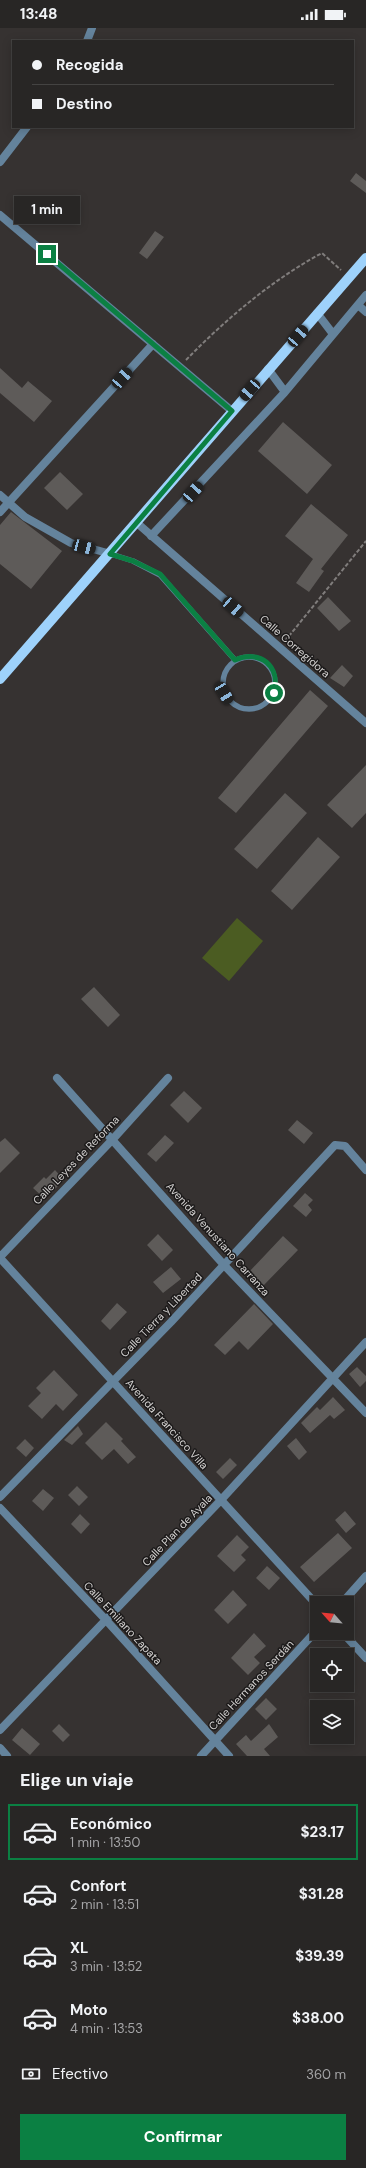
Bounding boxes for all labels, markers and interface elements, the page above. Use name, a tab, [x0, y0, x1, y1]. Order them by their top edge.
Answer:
text: 13:48	[20, 4, 58, 24]
text: Recogida	[56, 55, 123, 75]
text: Destino	[56, 94, 112, 114]
callout: 1 min	[14, 196, 80, 224]
text: 1 min	[31, 201, 63, 218]
route end	[38, 245, 56, 263]
car	[286, 323, 310, 349]
car	[110, 365, 134, 391]
car	[238, 377, 262, 403]
car	[181, 479, 205, 505]
car	[71, 538, 97, 556]
car	[220, 595, 246, 619]
street label: Calle Corregidora	[257, 612, 333, 680]
car	[213, 680, 235, 706]
route start	[265, 684, 283, 702]
street label: Calle Leyes de Reforma	[30, 1113, 122, 1207]
street label: Avenida Venustiano Carranza	[163, 1179, 273, 1299]
street label: Calle Tierra y Libertad	[117, 1270, 205, 1360]
street label: Avenida Francisco Villa	[123, 1376, 211, 1472]
street label: Calle Plan de Ayala	[139, 1491, 215, 1569]
street label: Calle Emiliano Zapata	[81, 1579, 165, 1667]
north arrow	[310, 1596, 354, 1640]
map controls	[310, 1596, 354, 1744]
street label: Calle Hermanos Serdán	[205, 1637, 297, 1733]
button: locate	[310, 1648, 354, 1692]
button: layers	[310, 1700, 354, 1744]
text: Elige un viaje	[20, 1768, 134, 1792]
icon: car	[22, 1814, 58, 1850]
text: Económico	[70, 1814, 152, 1834]
text: $23.17	[300, 1822, 344, 1842]
text: 1 min · 13:50	[70, 1834, 140, 1851]
icon: car	[22, 1876, 58, 1912]
text: Confort	[70, 1876, 127, 1896]
text: $31.28	[299, 1884, 344, 1904]
text: 2 min · 13:51	[70, 1896, 139, 1913]
icon: car	[22, 1938, 58, 1974]
text: XL	[70, 1938, 88, 1958]
text: $39.39	[295, 1946, 344, 1966]
text: 3 min · 13:52	[70, 1958, 142, 1975]
icon: car	[22, 2000, 58, 2036]
text: Moto	[70, 2000, 108, 2020]
text: $38.00	[292, 2008, 344, 2028]
text: 4 min · 13:53	[70, 2020, 143, 2037]
icon: cash	[20, 2063, 42, 2085]
text: Efectivo	[52, 2064, 108, 2084]
text: 360 m	[306, 2066, 346, 2083]
button: Confirmar	[20, 2114, 346, 2160]

